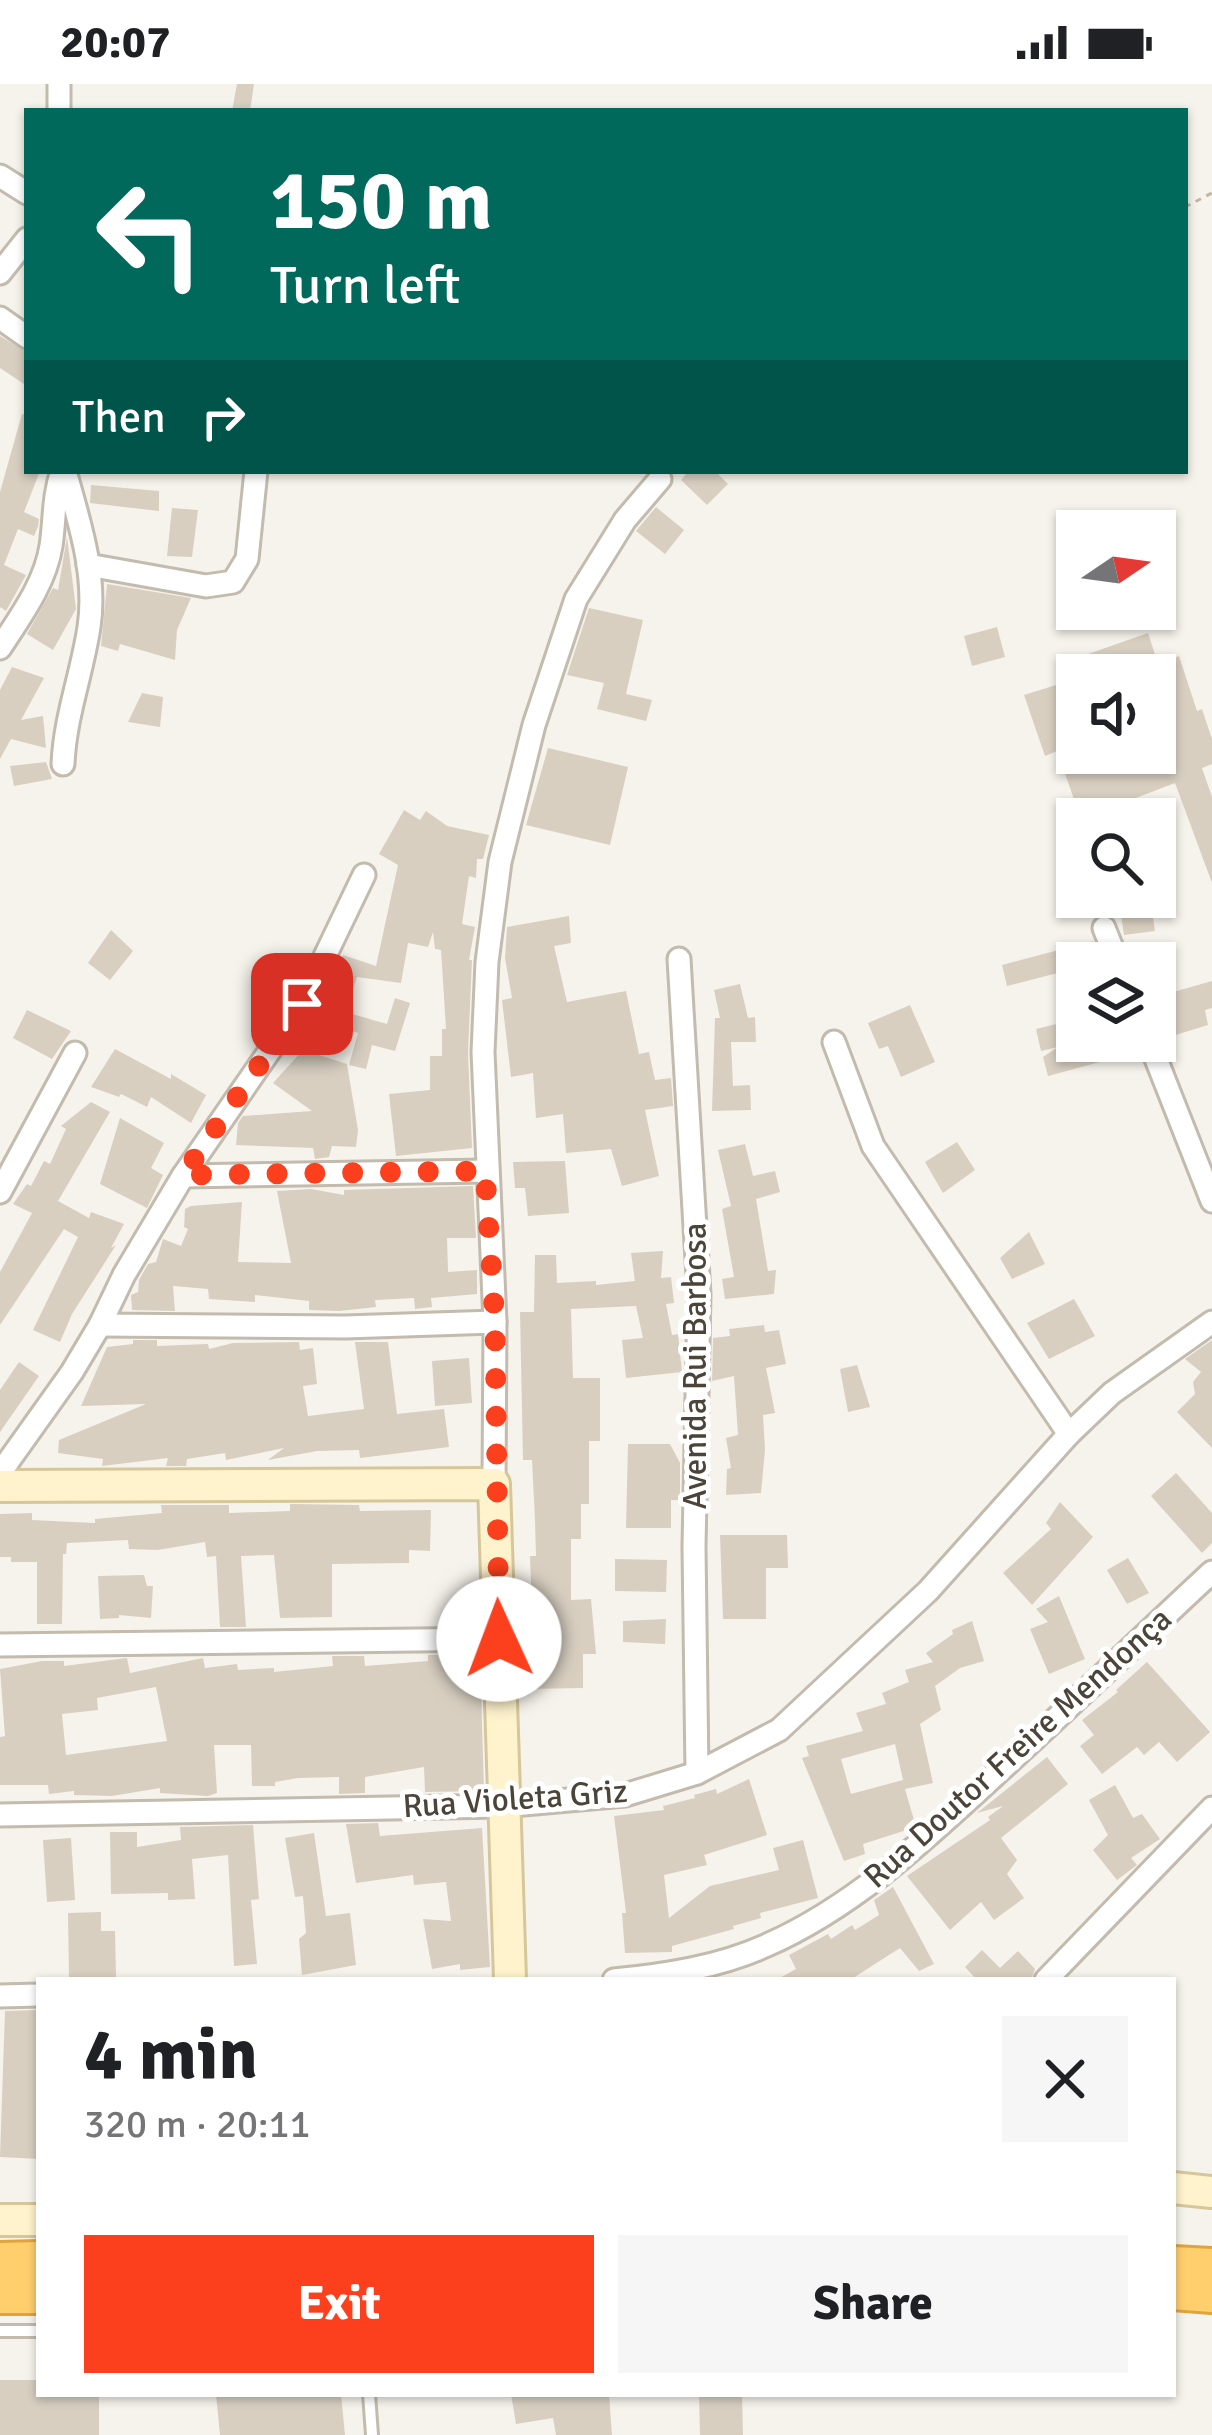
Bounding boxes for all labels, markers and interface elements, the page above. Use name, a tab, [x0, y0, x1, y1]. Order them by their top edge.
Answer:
text: 20:07	[60, 15, 170, 70]
text: 150 m	[270, 149, 492, 253]
icon: left	[72, 156, 228, 312]
text: Turn left	[270, 252, 460, 319]
icon: right	[190, 384, 256, 450]
text: Then	[72, 390, 166, 445]
north arrow	[1056, 510, 1176, 630]
map controls	[1056, 510, 1176, 1062]
button: sound	[1056, 654, 1176, 774]
button: search	[1056, 798, 1176, 918]
button: layers	[1056, 942, 1176, 1062]
pin	[251, 953, 353, 1055]
icon: arrive	[269, 971, 335, 1037]
street label: Avenida Rui Barbosa	[675, 1223, 716, 1509]
position arrow	[436, 1576, 562, 1702]
street label: Rua Doutor Freire Mendonça	[856, 1599, 1180, 1897]
street label: Rua Violeta Griz	[401, 1771, 629, 1827]
text: 4 min	[84, 2010, 258, 2099]
button: close	[1002, 2016, 1128, 2142]
text: 320 m · 20:11	[84, 2100, 311, 2148]
button: Exit	[84, 2235, 594, 2373]
button: Share	[618, 2235, 1128, 2373]

